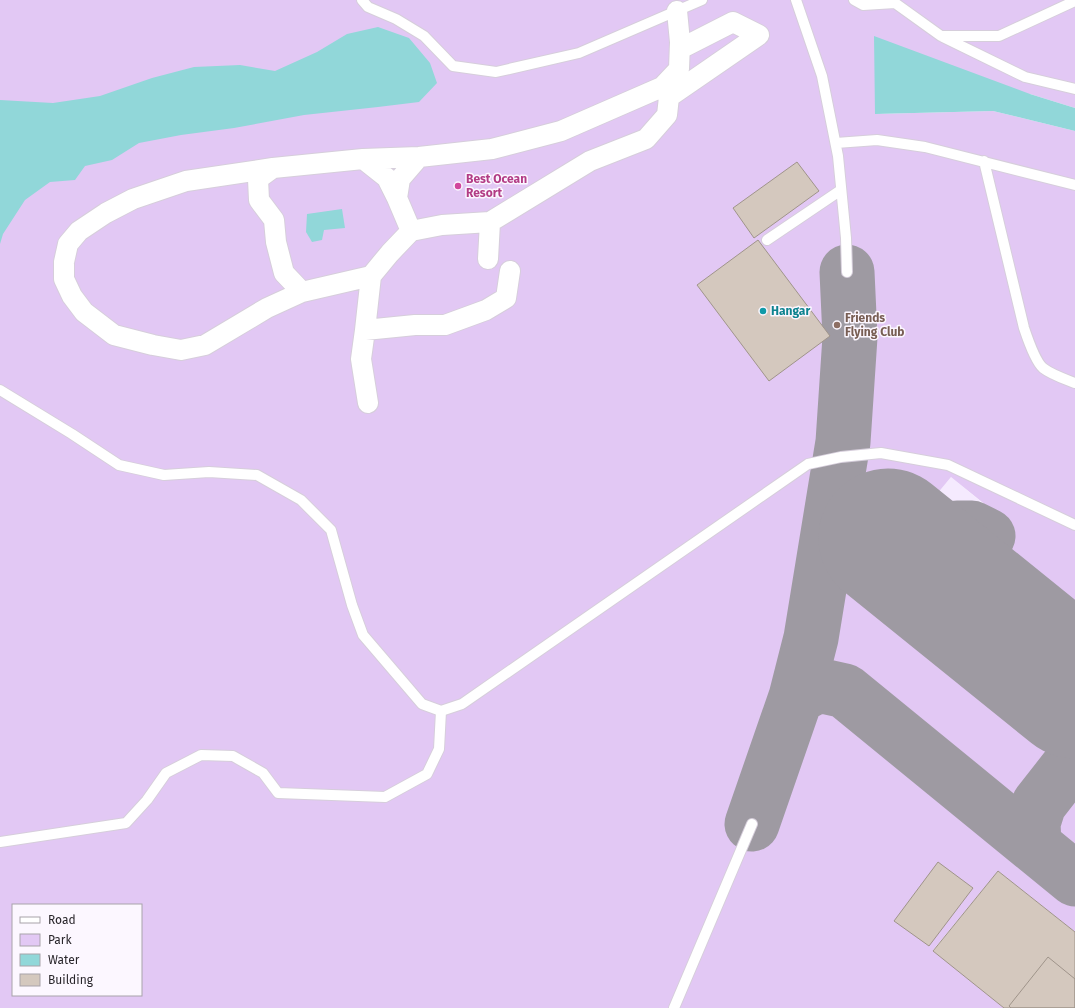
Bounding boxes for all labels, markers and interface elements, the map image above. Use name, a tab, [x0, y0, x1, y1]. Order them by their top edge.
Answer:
place label: Best Ocean Resort	[466, 172, 527, 200]
marker: Best Ocean Resort	[453, 181, 463, 191]
place label: Hangar	[771, 304, 810, 318]
marker: Hangar	[758, 306, 768, 316]
place label: Friends Flying Club	[845, 311, 905, 339]
marker: Friends Flying Club	[832, 320, 842, 330]
legend	[12, 904, 142, 996]
text: Road	[48, 913, 76, 927]
text: Park	[48, 933, 72, 947]
text: Water	[48, 953, 80, 967]
text: Building	[48, 973, 94, 987]

